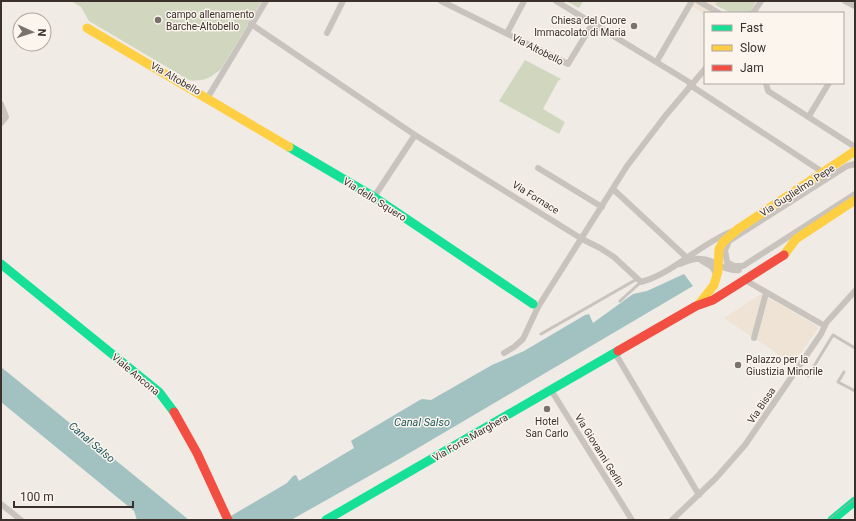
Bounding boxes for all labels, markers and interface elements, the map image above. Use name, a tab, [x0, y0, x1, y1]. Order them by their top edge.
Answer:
place label: campo allenamento Barche-Altobello	[166, 9, 255, 32]
north arrow	[12, 12, 52, 52]
legend	[704, 12, 844, 84]
marker: campo allenamento Barche-Altobello	[153, 15, 163, 25]
place label: Chiesa del Cuore Immacolato di Maria	[534, 15, 626, 38]
marker: Chiesa del Cuore Immacolato di Maria	[629, 21, 639, 31]
text: Fast	[740, 21, 763, 35]
text: N	[35, 28, 48, 37]
street label: Via Altobello	[510, 32, 565, 67]
text: Slow	[740, 41, 766, 55]
street label: Via Altobello	[149, 60, 203, 97]
text: Jam	[740, 61, 764, 75]
street label: Via Guglielmo Pepe	[758, 162, 837, 219]
street label: Via dello Squero	[341, 176, 408, 223]
street label: Via Fornace	[510, 179, 561, 216]
street label: Viale Ancona	[110, 351, 162, 397]
place label: Palazzo per la Giustizia Minorile	[746, 354, 823, 377]
marker: Palazzo per la Giustizia Minorile	[733, 360, 743, 370]
street label: Via Bissa	[745, 385, 777, 425]
marker: Hotel San Carlo	[542, 404, 552, 414]
street label: Via Forte Marghera	[431, 411, 510, 463]
street label: Via Giovanni Gerlin	[573, 412, 626, 489]
water label: Canal Salso	[394, 416, 450, 429]
place label: Hotel San Carlo	[526, 416, 569, 439]
water label: Canal Salso	[66, 419, 117, 465]
scale bar	[14, 483, 133, 509]
text: 100 m	[20, 490, 54, 504]

